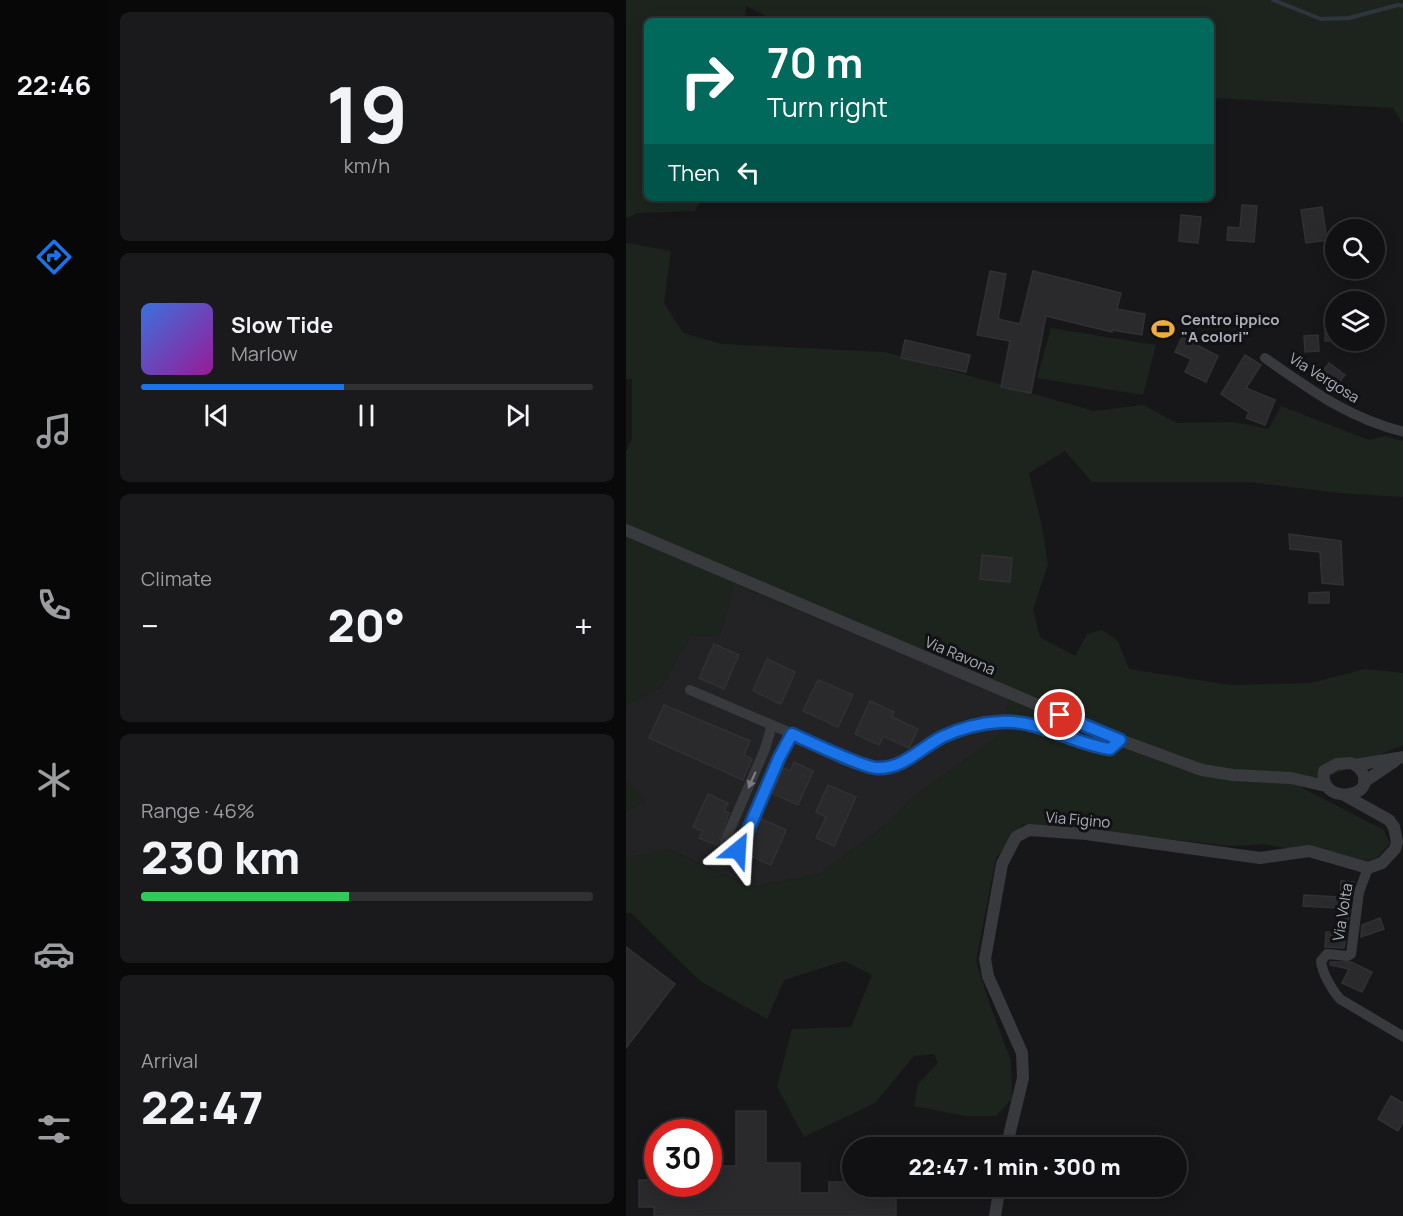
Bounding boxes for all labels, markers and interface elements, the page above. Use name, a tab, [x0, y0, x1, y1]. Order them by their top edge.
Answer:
text: 70 m	[767, 33, 863, 91]
icon: right	[668, 42, 746, 120]
text: 19	[326, 60, 408, 166]
text: 22:46	[17, 66, 91, 103]
text: Turn right	[767, 88, 888, 125]
text: km/h	[344, 152, 390, 179]
icon: left	[732, 156, 765, 189]
text: Then	[668, 158, 720, 188]
map controls	[1325, 219, 1385, 351]
button: search	[1325, 219, 1385, 279]
icon: directions	[33, 236, 75, 278]
button: layers	[1325, 291, 1385, 351]
place label: Centro ippico "A colori"	[1181, 309, 1279, 347]
text: Slow Tide	[231, 310, 333, 340]
sports icon: Centro ippico "A colori"	[1150, 316, 1176, 342]
text: Marlow	[231, 340, 298, 367]
street label: Via Vergosa	[1285, 348, 1364, 408]
icon: previous	[200, 399, 233, 432]
icon: pause	[350, 399, 383, 432]
icon: next	[501, 399, 534, 432]
icon: music	[33, 410, 75, 452]
text: Climate	[141, 565, 212, 592]
icon: phone	[33, 584, 75, 626]
text: 20°	[328, 594, 405, 656]
text: −	[141, 603, 159, 648]
text: +	[574, 603, 593, 648]
street label: Via Ravona	[922, 631, 999, 680]
pin	[1034, 689, 1085, 740]
icon: arrive	[1043, 698, 1076, 731]
icon: climate	[33, 759, 75, 801]
one-way arrow	[747, 771, 756, 788]
text: Range · 46%	[141, 797, 255, 824]
street label: Via Figino	[1045, 806, 1111, 833]
position arrow	[706, 818, 770, 882]
text: 230 km	[141, 826, 300, 888]
street label: Via Volta	[1328, 881, 1357, 942]
icon: car	[33, 933, 75, 975]
text: Arrival	[141, 1047, 198, 1074]
text: 22:47	[141, 1076, 264, 1138]
icon: filters	[33, 1108, 75, 1150]
speed limit sign: 30	[644, 1119, 722, 1197]
text: 22:47 · 1 min · 300 m	[908, 1152, 1121, 1182]

